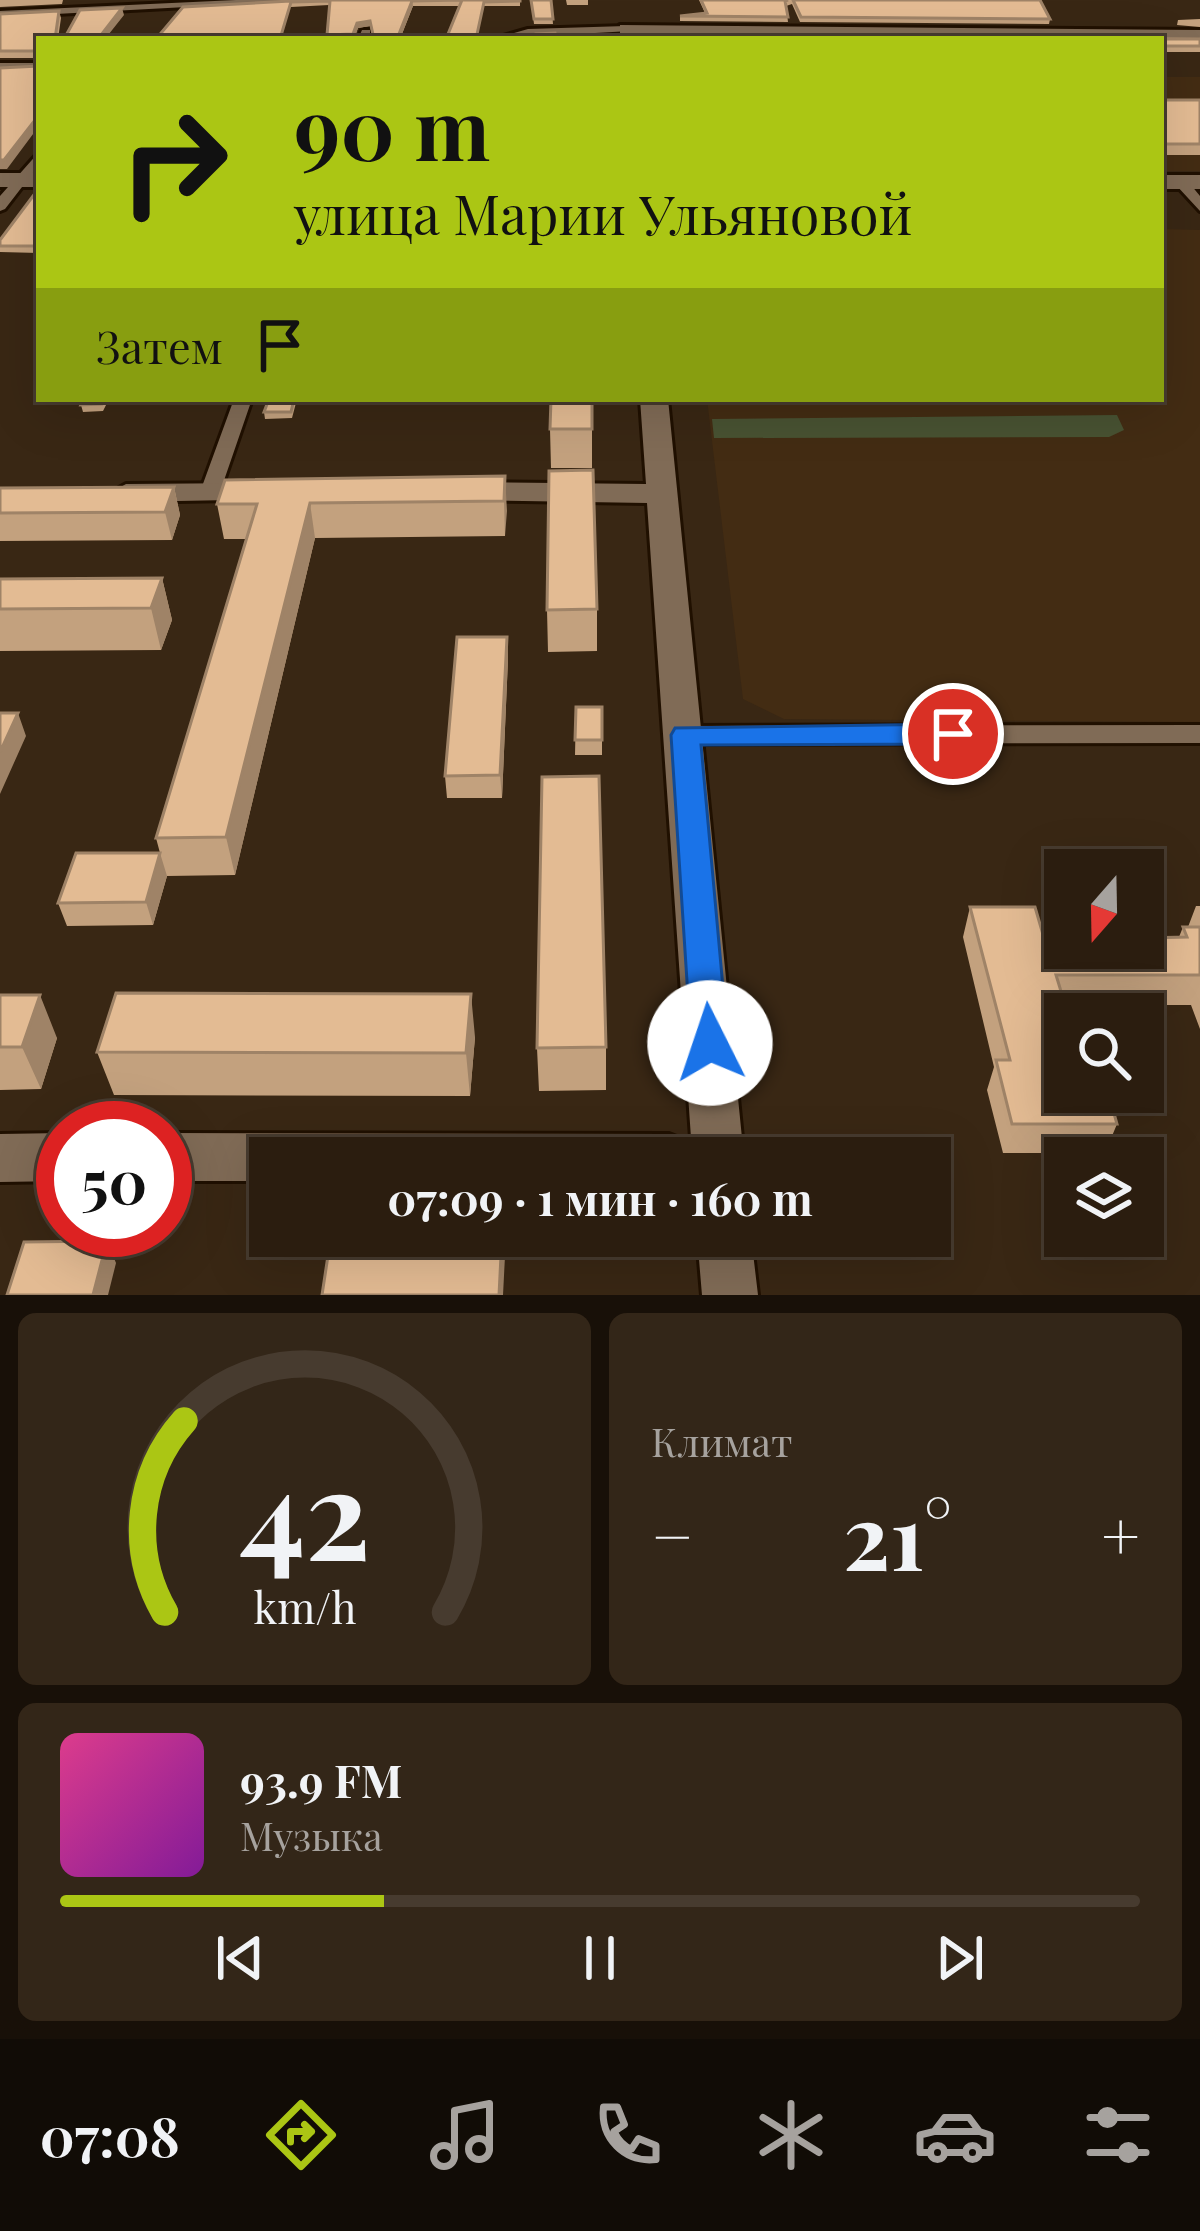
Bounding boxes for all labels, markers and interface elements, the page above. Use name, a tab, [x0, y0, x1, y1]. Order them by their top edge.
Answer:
text: 90 m	[294, 70, 490, 182]
icon: right	[96, 84, 252, 240]
text: улица Марии Ульяновой	[294, 177, 912, 249]
icon: arrive	[247, 312, 313, 378]
text: Затем	[96, 315, 223, 375]
pin	[902, 683, 1004, 785]
icon: arrive	[920, 701, 986, 767]
north arrow	[1044, 849, 1164, 969]
map controls	[1044, 849, 1164, 1257]
position arrow	[647, 980, 773, 1106]
button: search	[1044, 993, 1164, 1113]
speed limit sign: 50	[36, 1101, 192, 1257]
button: layers	[1044, 1137, 1164, 1257]
text: 07:09 · 1 мин · 160 m	[387, 1167, 813, 1227]
text: Климат	[651, 1415, 793, 1467]
text: 42	[239, 1426, 370, 1592]
text: 21°	[843, 1474, 952, 1594]
text: −	[651, 1490, 694, 1578]
text: +	[1101, 1490, 1140, 1578]
text: km/h	[253, 1578, 356, 1635]
text: 93.9 FM	[240, 1749, 402, 1809]
text: Музыка	[240, 1809, 383, 1861]
icon: previous	[207, 1925, 273, 1991]
icon: pause	[567, 1925, 633, 1991]
icon: next	[927, 1925, 993, 1991]
icon: directions	[259, 2093, 343, 2177]
icon: music	[423, 2093, 507, 2177]
icon: phone	[586, 2093, 670, 2177]
icon: climate	[749, 2093, 833, 2177]
icon: car	[913, 2093, 997, 2177]
icon: filters	[1076, 2093, 1160, 2177]
text: 07:08	[40, 2099, 180, 2171]

